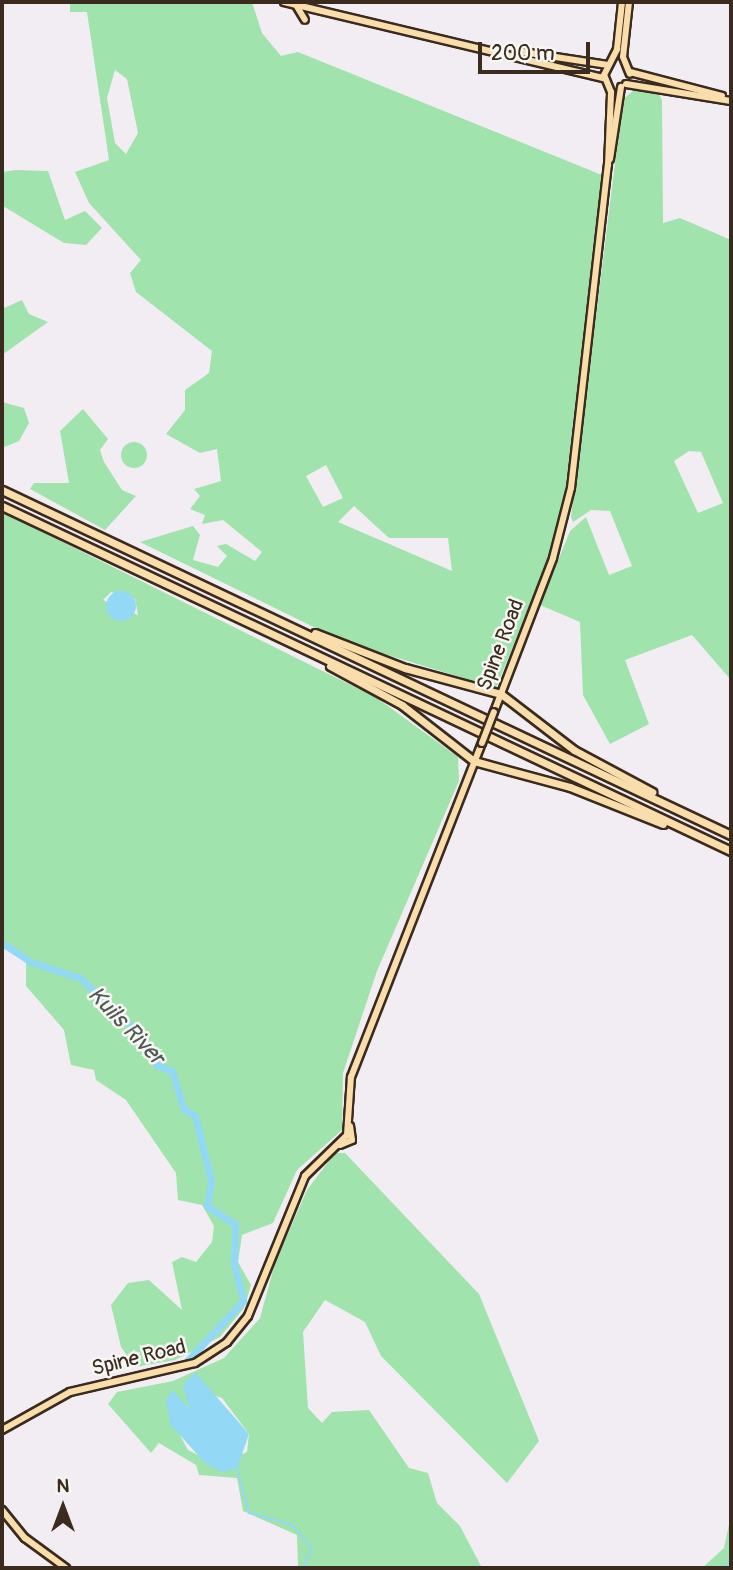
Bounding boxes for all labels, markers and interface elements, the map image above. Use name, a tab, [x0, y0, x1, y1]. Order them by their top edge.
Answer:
scale bar	[481, 28, 593, 72]
text: 200 m	[491, 40, 555, 67]
street label: Spine Road	[472, 596, 530, 694]
water label: Kuils River	[82, 981, 170, 1071]
street label: Spine Road	[89, 1334, 189, 1382]
north arrow	[28, 1472, 98, 1542]
text: N	[57, 1474, 69, 1498]

